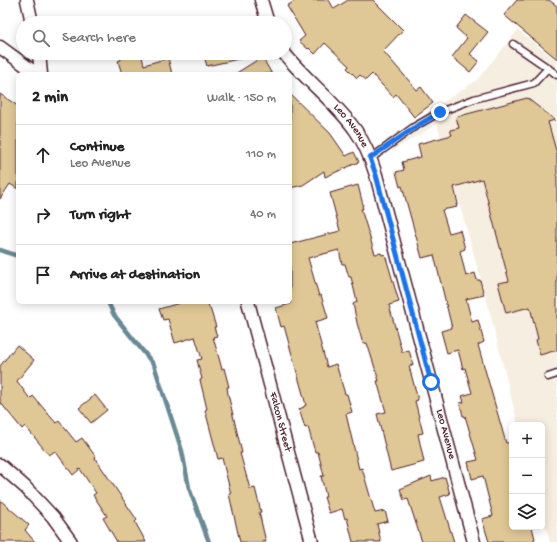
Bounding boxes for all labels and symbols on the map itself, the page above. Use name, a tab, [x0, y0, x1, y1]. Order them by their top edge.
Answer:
street label: Leo Avenue	[331, 102, 371, 150]
route end	[431, 103, 449, 121]
route start	[422, 373, 440, 391]
street label: Falcon Street	[266, 390, 294, 454]
street label: Leo Avenue	[433, 408, 458, 461]

